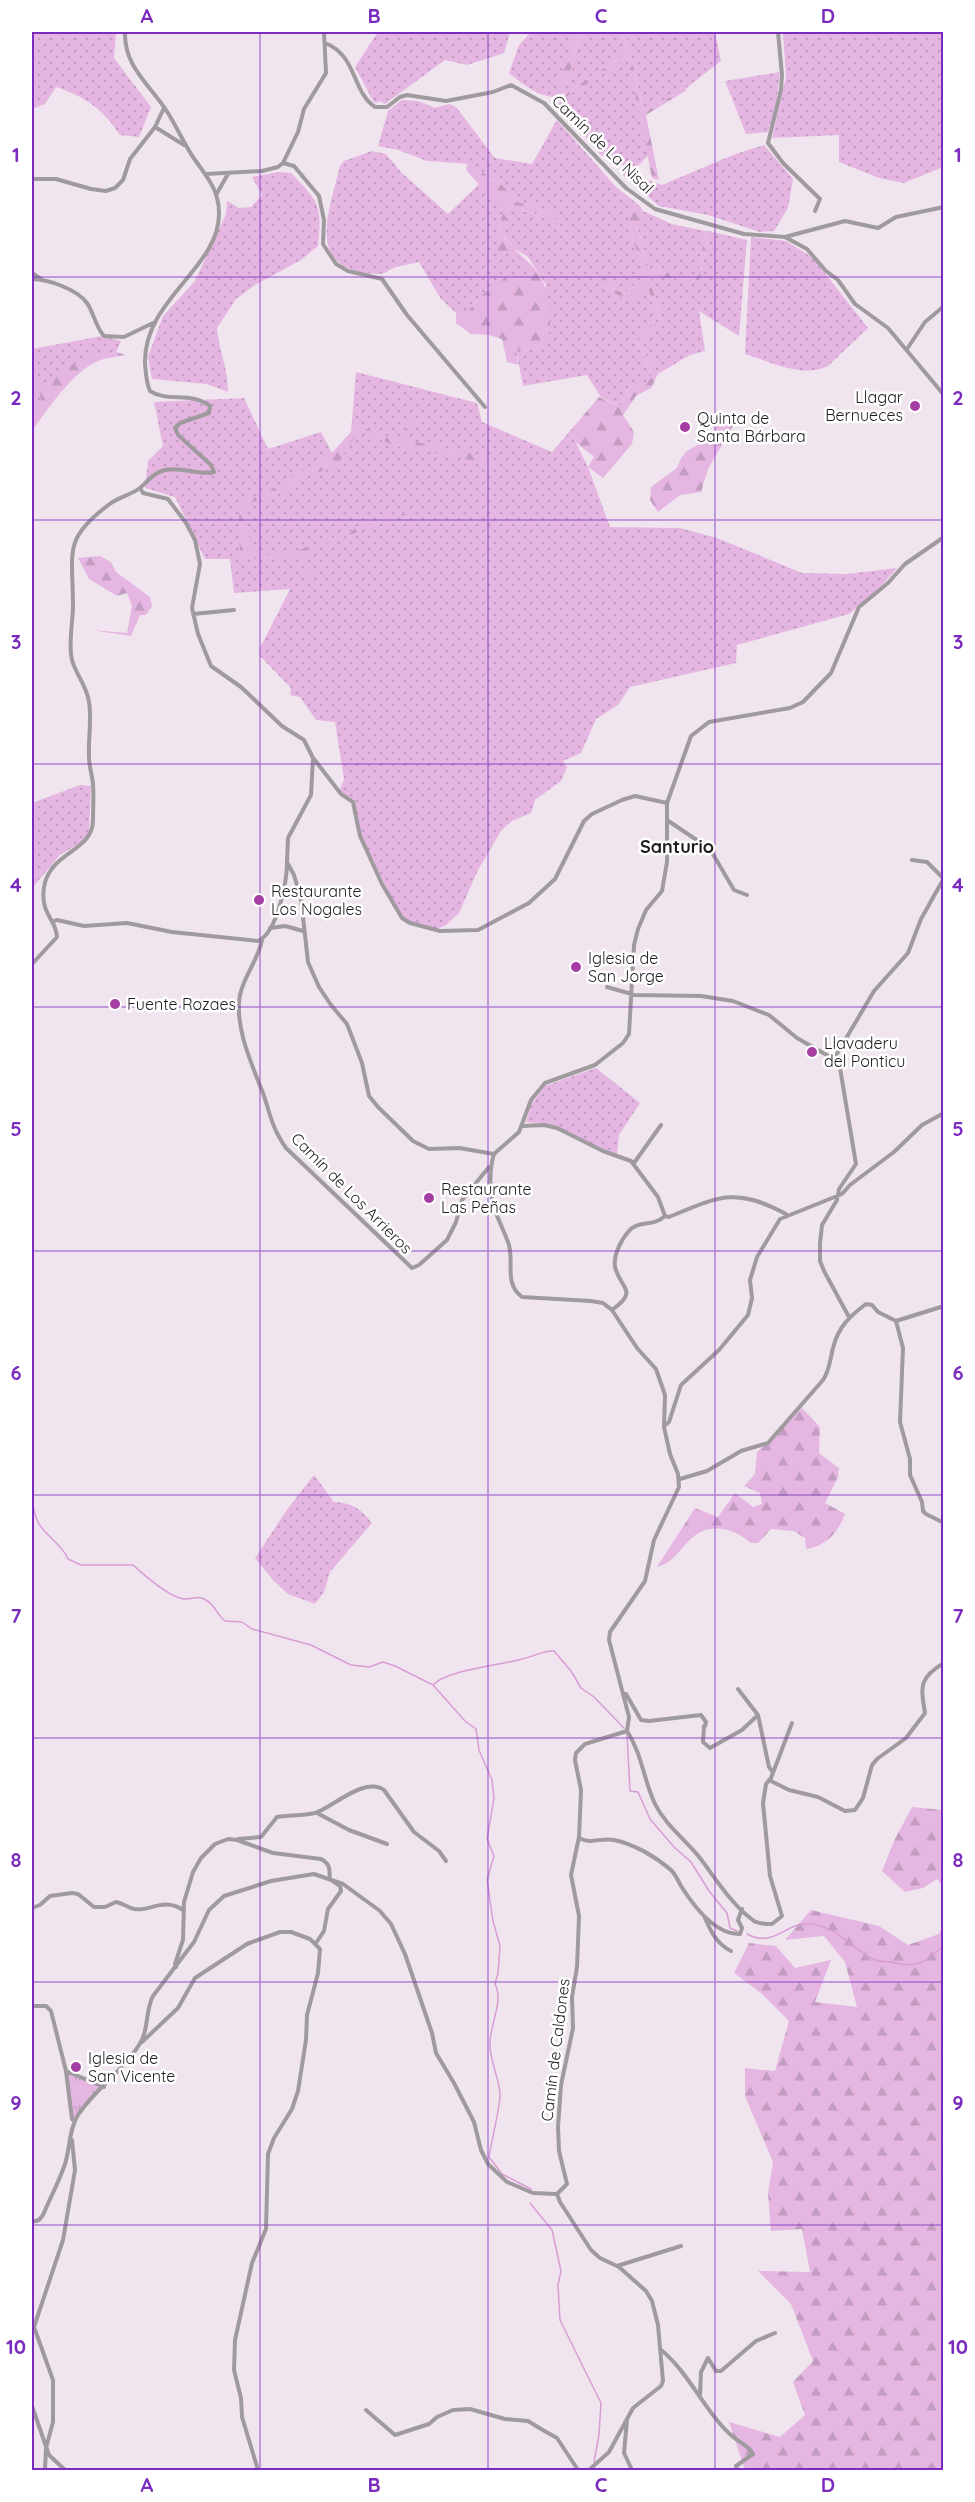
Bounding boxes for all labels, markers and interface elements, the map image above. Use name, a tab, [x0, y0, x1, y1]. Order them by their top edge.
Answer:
text: A	[141, 3, 154, 28]
text: B	[367, 3, 381, 28]
text: C	[595, 3, 608, 28]
text: D	[821, 3, 835, 28]
street label: Camín de La Nisal	[548, 90, 658, 198]
text: 1	[12, 142, 20, 167]
text: 1	[954, 142, 962, 167]
text: 2	[10, 385, 22, 410]
text: 2	[952, 385, 964, 410]
place label: Llagar Bernueces	[825, 387, 903, 425]
marker: Llagar Bernueces	[908, 399, 922, 413]
place label: Quinta de Santa Bárbara	[697, 408, 806, 446]
marker: Quinta de Santa Bárbara	[678, 420, 692, 434]
text: 3	[11, 629, 21, 654]
text: 3	[953, 629, 963, 654]
district label: Santurio	[640, 835, 714, 858]
text: 4	[10, 872, 22, 897]
text: 4	[952, 872, 964, 897]
place label: Restaurante Los Nogales	[271, 881, 362, 919]
marker: Restaurante Los Nogales	[252, 893, 266, 907]
place label: Iglesia de San Jorge	[588, 948, 664, 986]
marker: Iglesia de San Jorge	[569, 960, 583, 974]
place label: Fuente Rozaes	[127, 994, 236, 1014]
marker: Fuente Rozaes	[108, 997, 122, 1011]
place label: Llavaderu del Ponticu	[824, 1033, 905, 1071]
marker: Llavaderu del Ponticu	[805, 1045, 819, 1059]
text: 5	[10, 1116, 22, 1141]
text: 5	[952, 1116, 964, 1141]
street label: Camín de Los Arrieros	[287, 1128, 417, 1258]
place label: Restaurante Las Peñas	[441, 1179, 532, 1217]
marker: Restaurante Las Peñas	[422, 1191, 436, 1205]
text: 6	[10, 1360, 22, 1385]
text: 6	[952, 1360, 964, 1385]
text: 7	[11, 1603, 22, 1628]
text: 7	[953, 1603, 964, 1628]
text: 8	[11, 1847, 22, 1872]
text: 8	[953, 1847, 964, 1872]
street label: Camín de Caldones	[536, 1977, 574, 2123]
place label: Iglesia de San Vicente	[88, 2048, 175, 2086]
marker: Iglesia de San Vicente	[69, 2060, 83, 2074]
text: 9	[10, 2090, 22, 2115]
text: 9	[952, 2090, 964, 2115]
text: 10	[6, 2334, 26, 2359]
text: 10	[948, 2334, 968, 2359]
text: A	[141, 2472, 154, 2497]
text: B	[367, 2472, 381, 2497]
text: C	[595, 2472, 608, 2497]
text: D	[821, 2472, 835, 2497]

